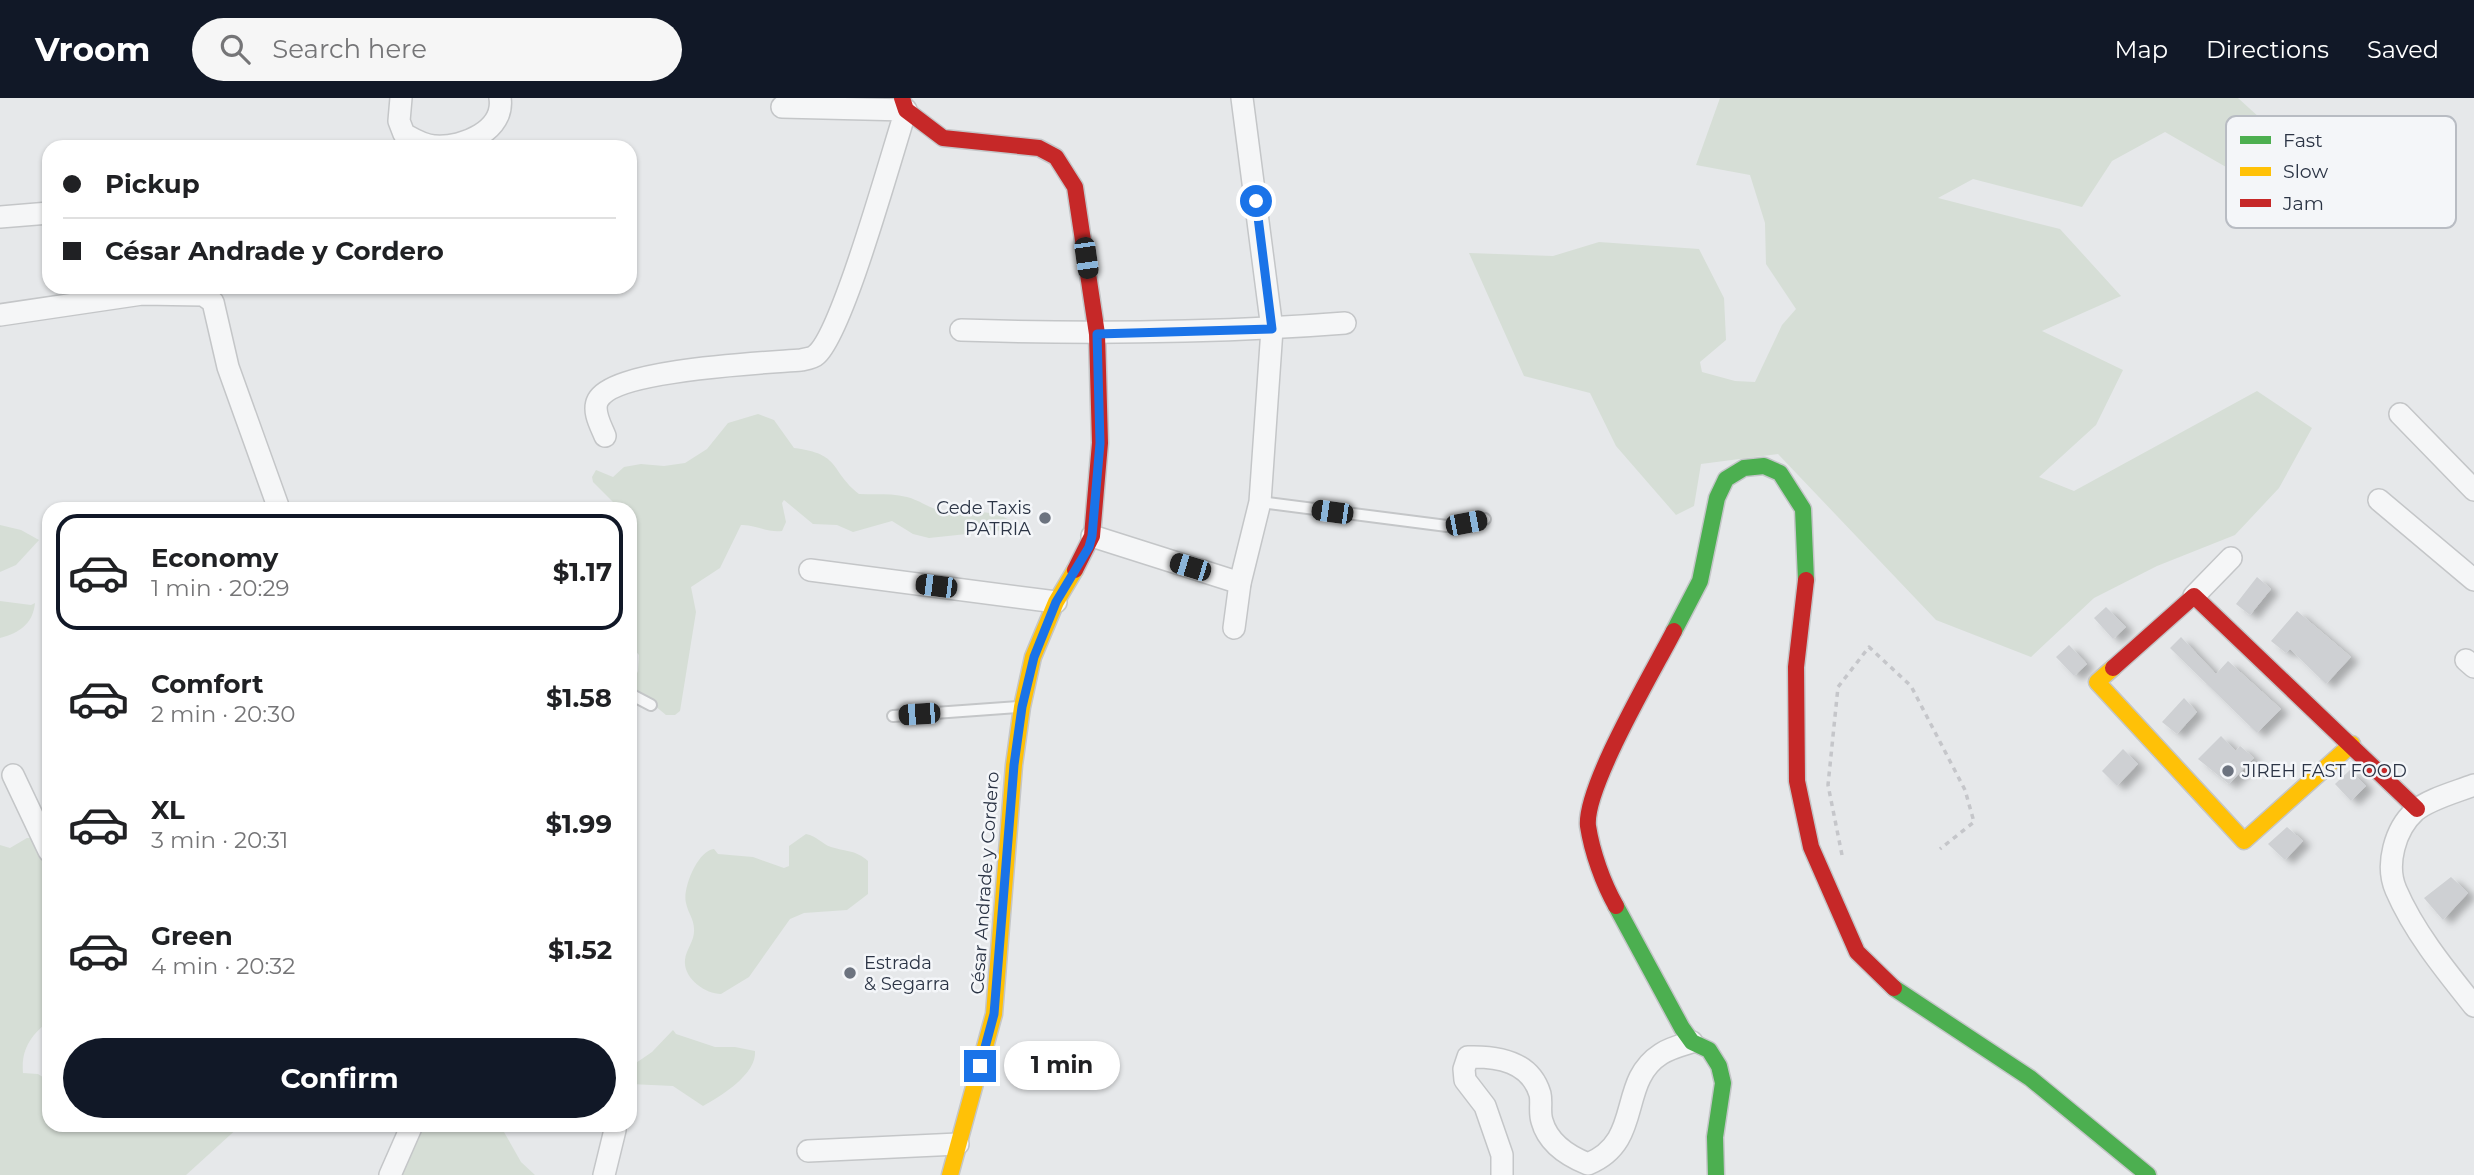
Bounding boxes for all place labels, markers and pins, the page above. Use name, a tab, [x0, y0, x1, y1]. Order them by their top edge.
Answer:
place label: Cede Taxis PATRIA	[936, 497, 1031, 540]
marker: Cede Taxis PATRIA	[1037, 510, 1053, 526]
place label: JIREH FAST FOOD	[2241, 760, 2407, 782]
marker: JIREH FAST FOOD	[2220, 763, 2236, 779]
place label: Estrada & Segarra	[864, 952, 950, 995]
marker: Estrada & Segarra	[842, 965, 858, 981]

